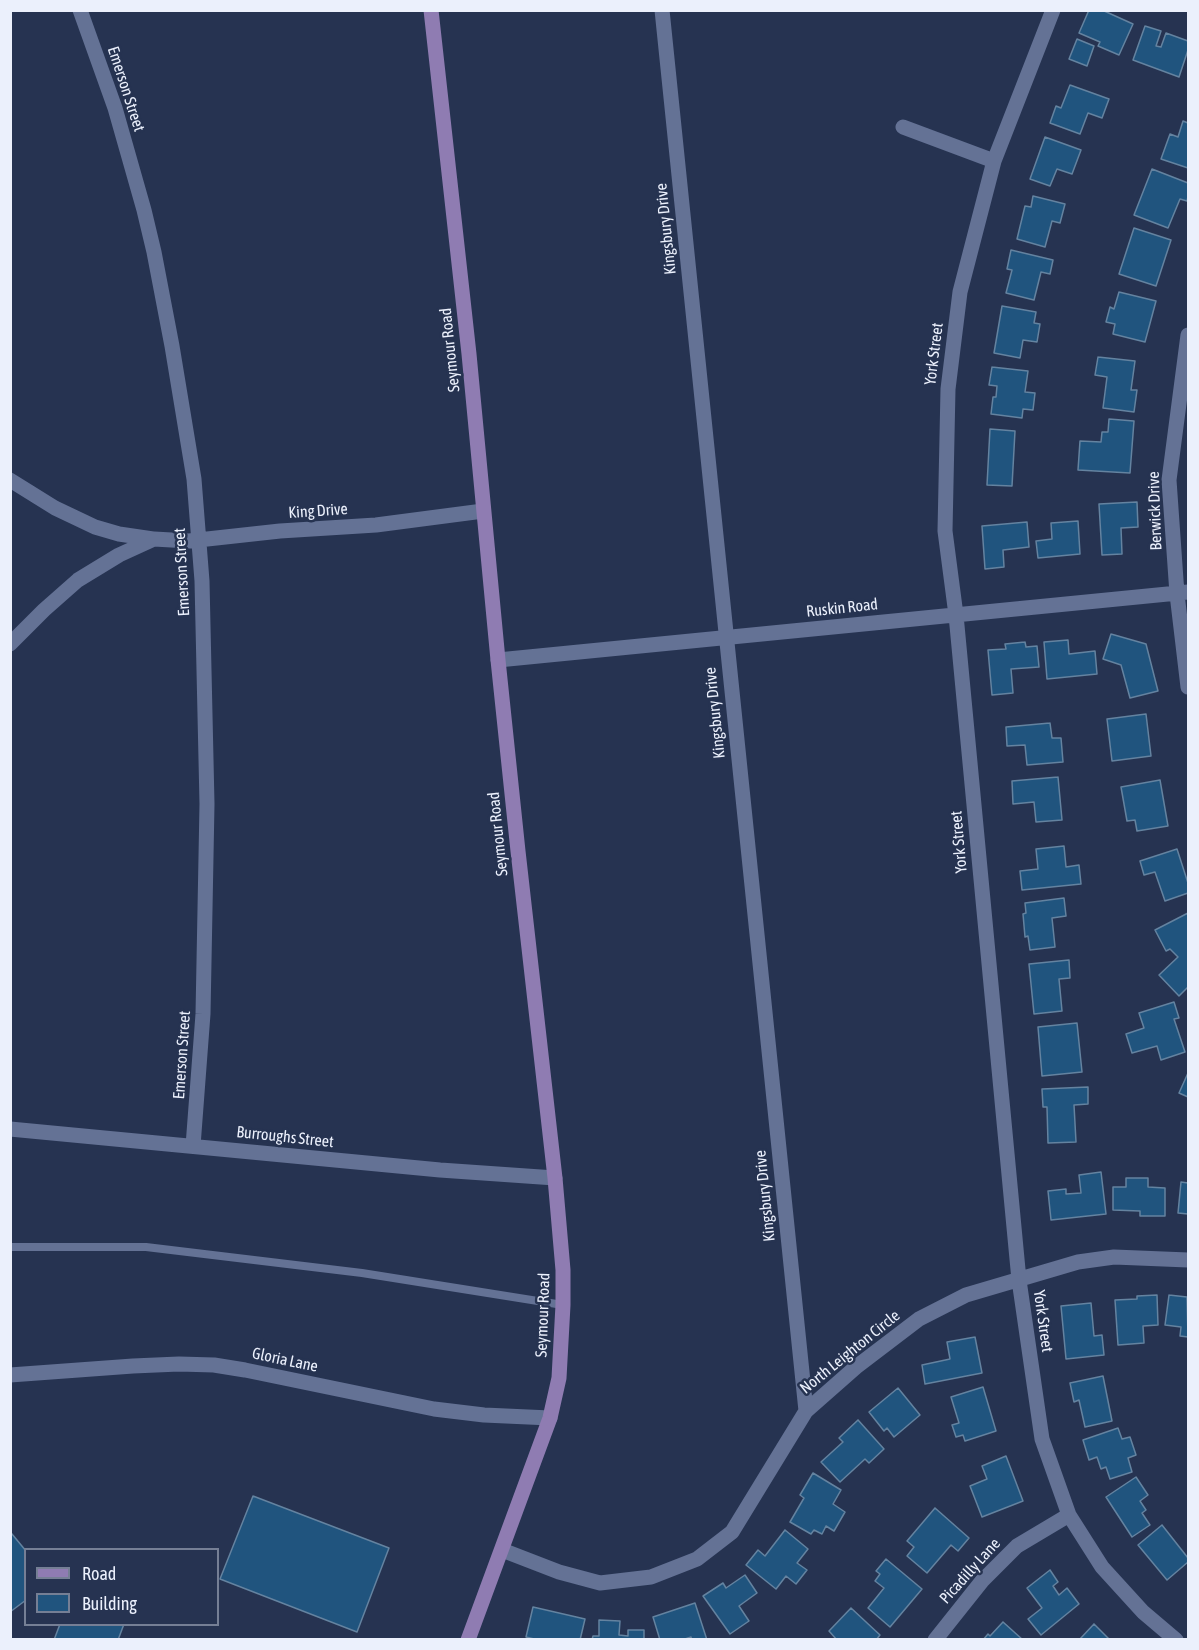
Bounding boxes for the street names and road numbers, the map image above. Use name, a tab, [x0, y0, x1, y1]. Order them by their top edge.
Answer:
street label: Emerson Street	[103, 44, 149, 134]
street label: Kingsbury Drive	[652, 182, 680, 276]
street label: Seymour Road	[436, 307, 464, 393]
street label: York Street	[921, 322, 947, 386]
street label: Berwick Drive	[1144, 471, 1166, 551]
street label: King Drive	[288, 499, 348, 523]
street label: Emerson Street	[170, 527, 194, 617]
street label: Ruskin Road	[805, 595, 879, 621]
street label: Kingsbury Drive	[701, 666, 729, 760]
street label: Seymour Road	[484, 791, 512, 877]
street label: York Street	[947, 810, 971, 874]
street label: Emerson Street	[169, 1010, 195, 1100]
street label: Burroughs Street	[235, 1122, 335, 1152]
street label: Kingsbury Drive	[751, 1149, 779, 1243]
street label: Seymour Road	[532, 1272, 554, 1358]
street label: York Street	[1029, 1289, 1057, 1353]
street label: North Leighton Circle	[796, 1306, 904, 1398]
street label: Gloria Lane	[250, 1344, 320, 1376]
street label: Picadilly Lane	[936, 1534, 1004, 1608]

